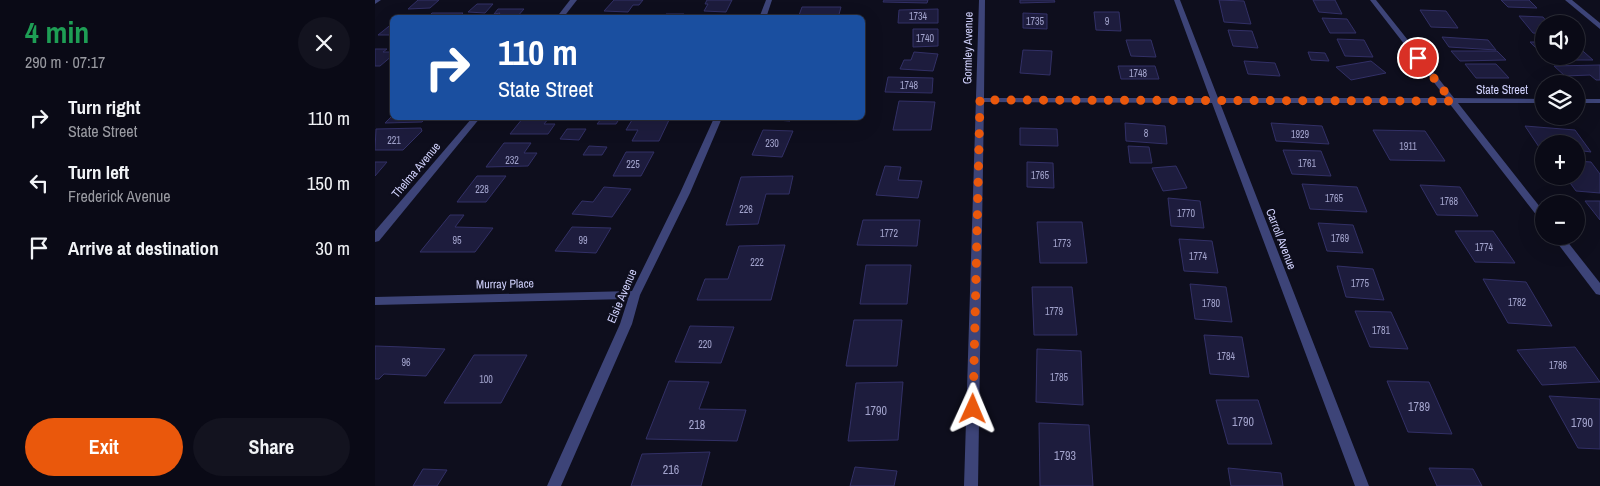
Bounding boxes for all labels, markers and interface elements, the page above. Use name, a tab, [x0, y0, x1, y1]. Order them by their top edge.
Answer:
house number: 1734	[909, 10, 928, 23]
text: 4 min	[25, 12, 89, 52]
street label: Gormley Avenue	[959, 12, 977, 84]
house number: 1735	[1026, 15, 1045, 28]
house number: 9	[1105, 15, 1110, 28]
map controls	[1535, 15, 1585, 245]
button: sound	[1535, 15, 1585, 65]
button: close	[298, 17, 350, 69]
text: 110 m	[498, 29, 578, 76]
house number: 1740	[916, 32, 935, 45]
icon: right	[415, 35, 480, 100]
pin	[1397, 37, 1439, 79]
icon: arrive	[1404, 44, 1432, 72]
text: 290 m · 07:17	[25, 51, 105, 73]
house number: 1748	[1129, 67, 1148, 80]
text: State Street	[498, 74, 593, 104]
button: layers	[1535, 75, 1585, 125]
house number: 1748	[900, 79, 919, 92]
street label: State Street	[1476, 82, 1528, 98]
text: Turn right	[68, 94, 140, 120]
icon: right	[25, 104, 53, 132]
text: 110 m	[308, 105, 350, 131]
text: State Street	[68, 120, 137, 142]
house number: 8	[1144, 127, 1149, 140]
house number: 1929	[1291, 128, 1310, 141]
house number: 221	[387, 134, 401, 147]
button: +	[1535, 135, 1585, 185]
house number: 230	[765, 137, 779, 150]
street label: Thelma Avenue	[388, 139, 444, 201]
house number: 1911	[1399, 140, 1417, 153]
house number: 232	[505, 154, 519, 167]
house number: 1761	[1298, 157, 1317, 170]
house number: 225	[626, 158, 640, 171]
text: Turn left	[68, 159, 129, 185]
icon: left	[25, 169, 53, 197]
house number: 1765	[1031, 169, 1050, 182]
text: 150 m	[307, 170, 350, 196]
house number: 228	[475, 183, 489, 196]
text: Frederick Avenue	[68, 185, 171, 207]
house number: 1765	[1325, 192, 1344, 205]
house number: 1768	[1440, 195, 1459, 208]
button: −	[1535, 195, 1585, 245]
house number: 226	[739, 203, 753, 216]
street label: Carroll Avenue	[1262, 206, 1300, 272]
house number: 1770	[1177, 207, 1196, 220]
house number: 1772	[880, 227, 899, 240]
house number: 1769	[1331, 232, 1350, 245]
icon: arrive	[25, 234, 53, 262]
house number: 95	[452, 234, 462, 247]
house number: 99	[578, 234, 588, 247]
text: Arrive at destination	[68, 235, 219, 261]
text: 30 m	[315, 235, 350, 261]
house number: 1773	[1053, 237, 1072, 250]
house number: 1774	[1475, 241, 1494, 254]
house number: 1774	[1189, 250, 1208, 263]
house number: 222	[750, 256, 764, 269]
street label: Elsie Avenue	[603, 267, 641, 325]
street label: Murray Place	[476, 275, 534, 293]
house number: 1775	[1351, 277, 1370, 290]
house number: 1782	[1508, 296, 1527, 309]
house number: 1780	[1202, 297, 1221, 310]
house number: 1779	[1045, 305, 1064, 318]
house number: 1781	[1372, 324, 1391, 337]
house number: 220	[698, 338, 712, 351]
house number: 1784	[1217, 350, 1236, 363]
house number: 96	[401, 356, 411, 369]
house number: 1786	[1549, 359, 1568, 372]
house number: 1785	[1050, 371, 1069, 384]
house number: 100	[479, 373, 493, 386]
position arrow	[946, 382, 998, 434]
house number: 1789	[1408, 399, 1430, 415]
house number: 1790	[865, 403, 887, 419]
house number: 1790	[1232, 414, 1254, 430]
house number: 1790	[1571, 415, 1593, 431]
house number: 218	[689, 417, 705, 433]
button: Exit	[25, 418, 183, 476]
button: Share	[193, 418, 350, 476]
house number: 1793	[1054, 448, 1076, 464]
house number: 216	[663, 462, 679, 478]

